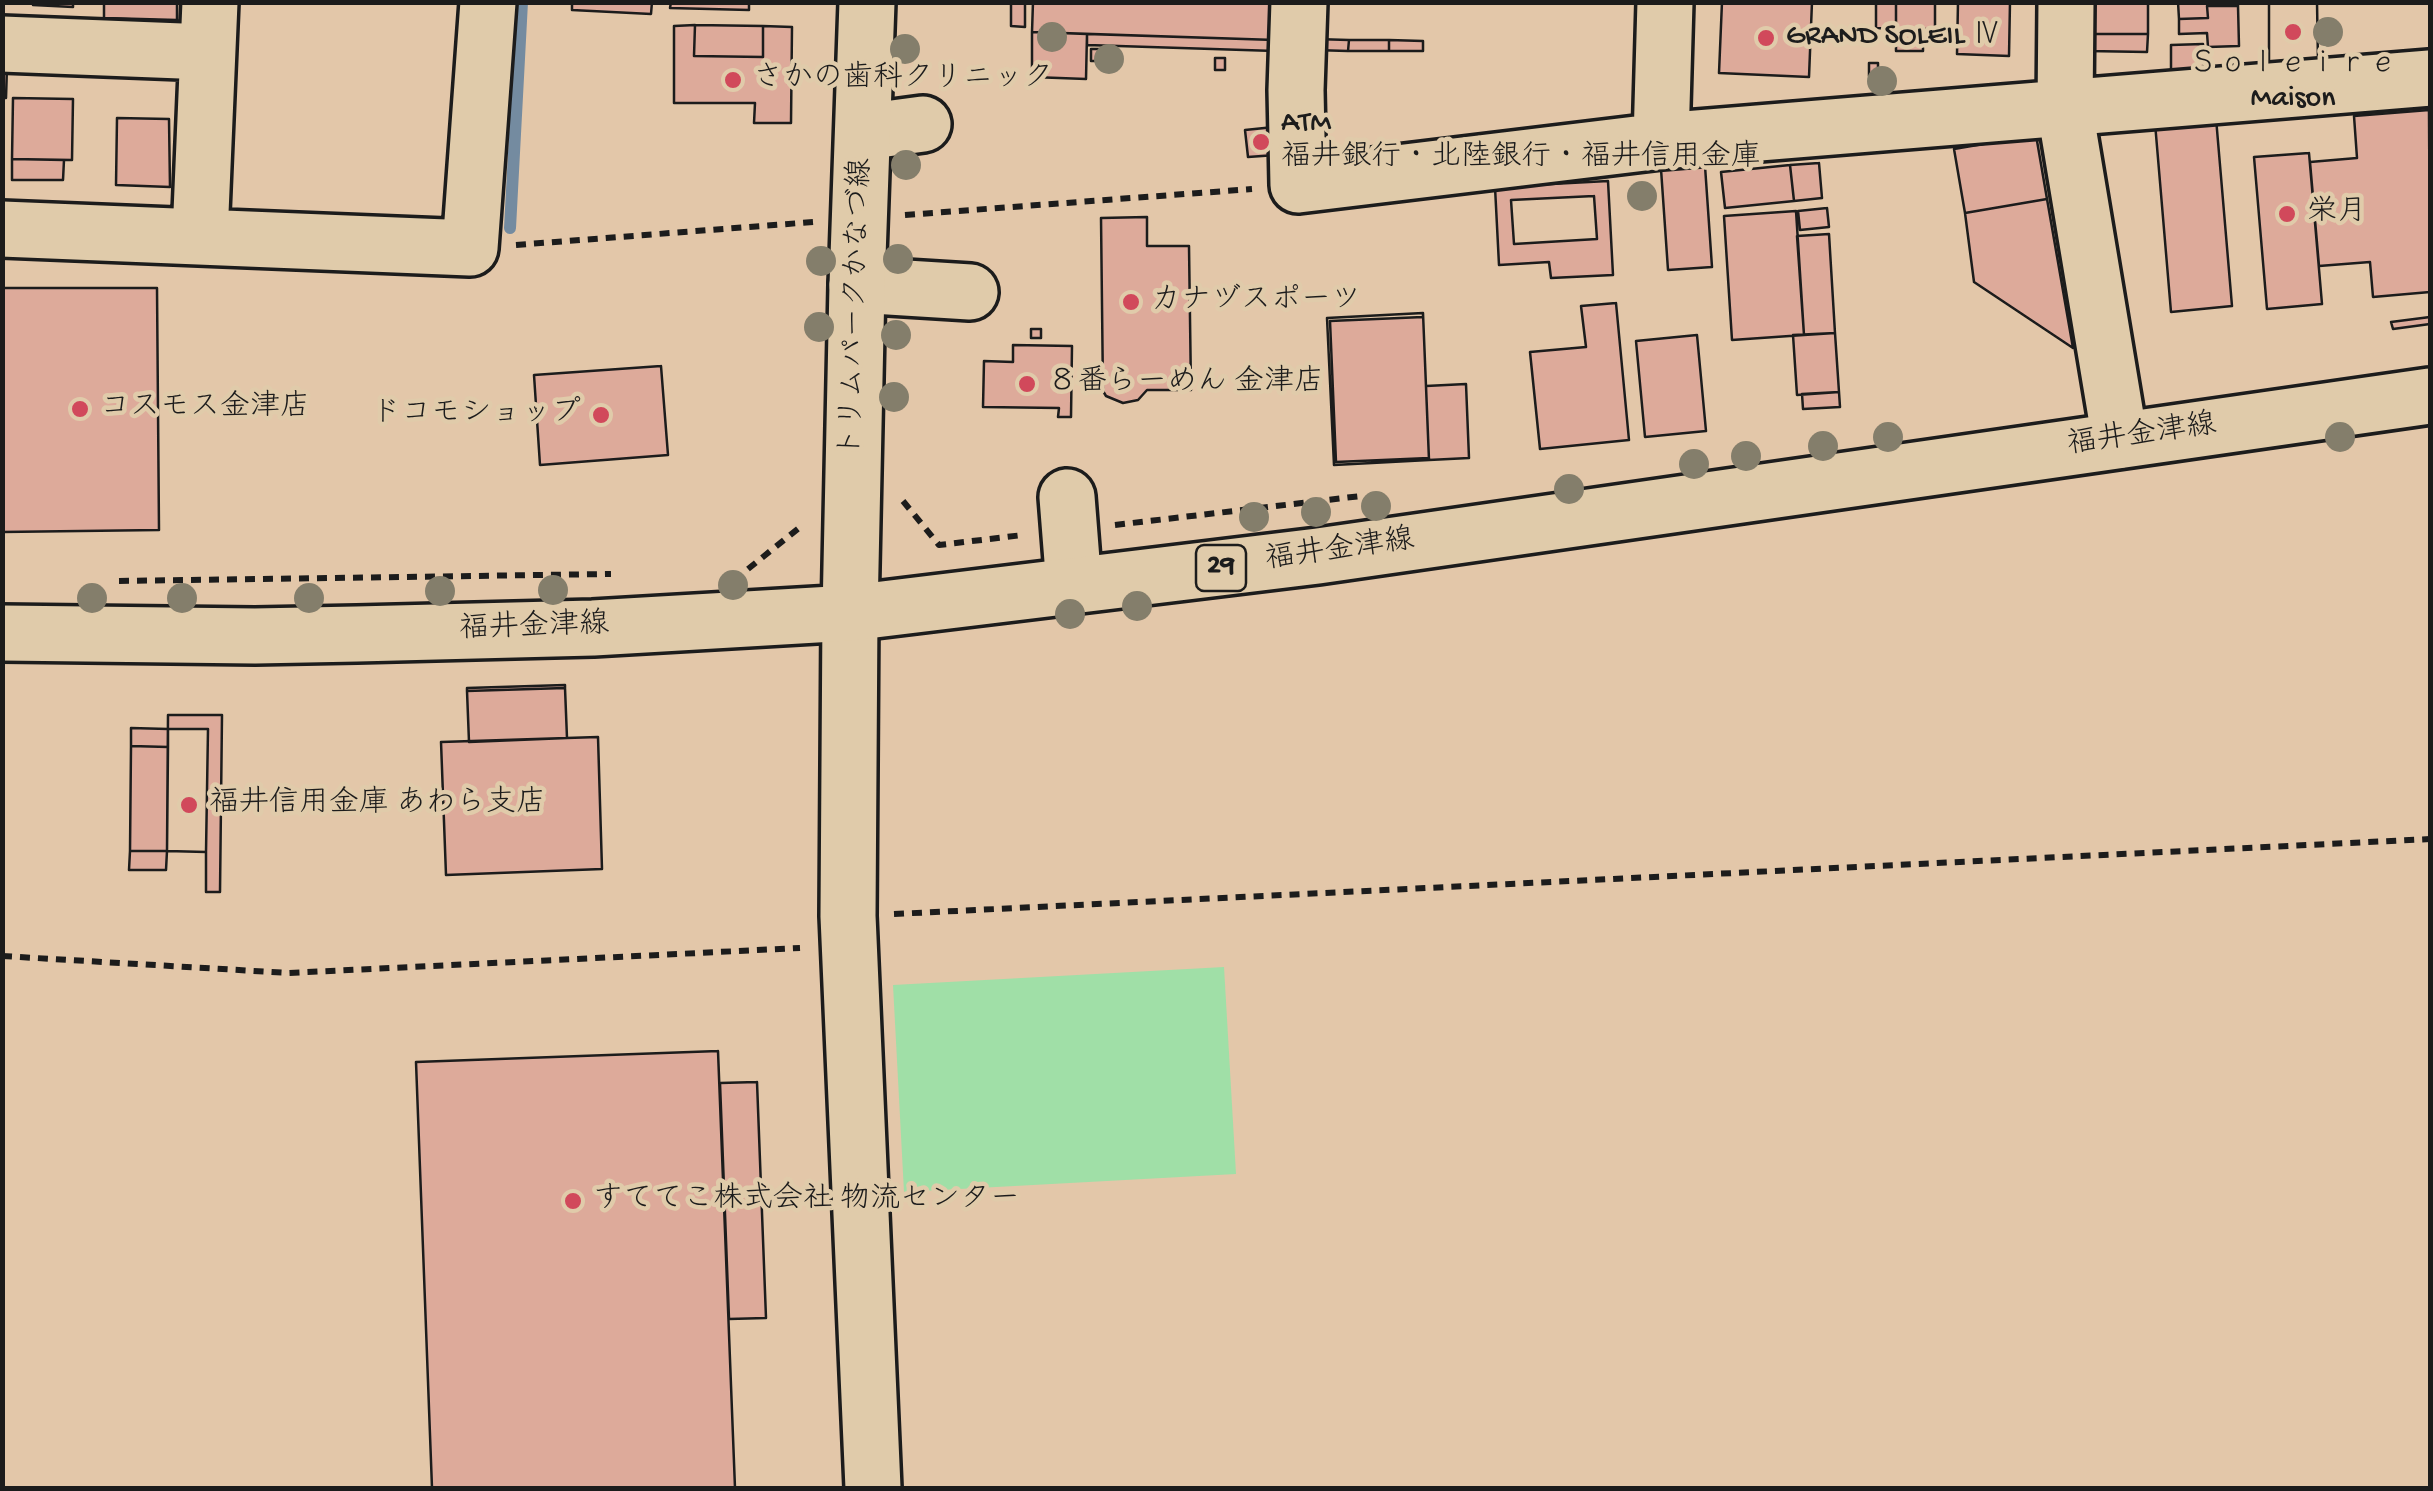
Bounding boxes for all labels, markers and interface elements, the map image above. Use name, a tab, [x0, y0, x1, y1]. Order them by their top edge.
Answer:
place label: GRAND SOLEIL Ⅳ	[1786, 20, 2002, 56]
marker: Ｓｏｌｅｉｒｅ Maison	[2282, 21, 2304, 43]
marker: GRAND SOLEIL Ⅳ	[1755, 27, 1777, 49]
place label: Ｓｏｌｅｉｒｅ Maison	[2188, 48, 2398, 118]
place label: さかの歯科クリニック	[753, 62, 1053, 98]
marker: さかの歯科クリニック	[722, 69, 744, 91]
place label: ATM 福井銀行・北陸銀行・福井信用金庫	[1281, 107, 1761, 178]
marker: ATM 福井銀行・北陸銀行・福井信用金庫	[1250, 131, 1272, 153]
street label: トリムパークかなづ線	[835, 157, 881, 459]
place label: 栄月	[2307, 196, 2367, 232]
marker: 栄月	[2276, 203, 2298, 225]
place label: カナヅスポーツ	[1151, 284, 1361, 320]
marker: カナヅスポーツ	[1120, 291, 1142, 313]
place label: ８番らーめん 金津店	[1047, 366, 1324, 402]
marker: ８番らーめん 金津店	[1016, 373, 1038, 395]
place label: コスモス金津店	[100, 391, 310, 427]
place label: ドコモショップ	[371, 397, 581, 433]
marker: コスモス金津店	[69, 398, 91, 420]
marker: ドコモショップ	[590, 404, 612, 426]
street label: 福井金津線	[2065, 409, 2219, 465]
street label: 福井金津線	[1263, 524, 1417, 580]
road number: 29	[1196, 545, 1246, 591]
street label: 福井金津線	[458, 608, 610, 650]
place label: 福井信用金庫 あわら支店	[209, 787, 546, 823]
marker: 福井信用金庫 あわら支店	[178, 794, 200, 816]
place label: すててこ株式会社 物流センター	[593, 1183, 1020, 1219]
marker: すててこ株式会社 物流センター	[562, 1190, 584, 1212]

